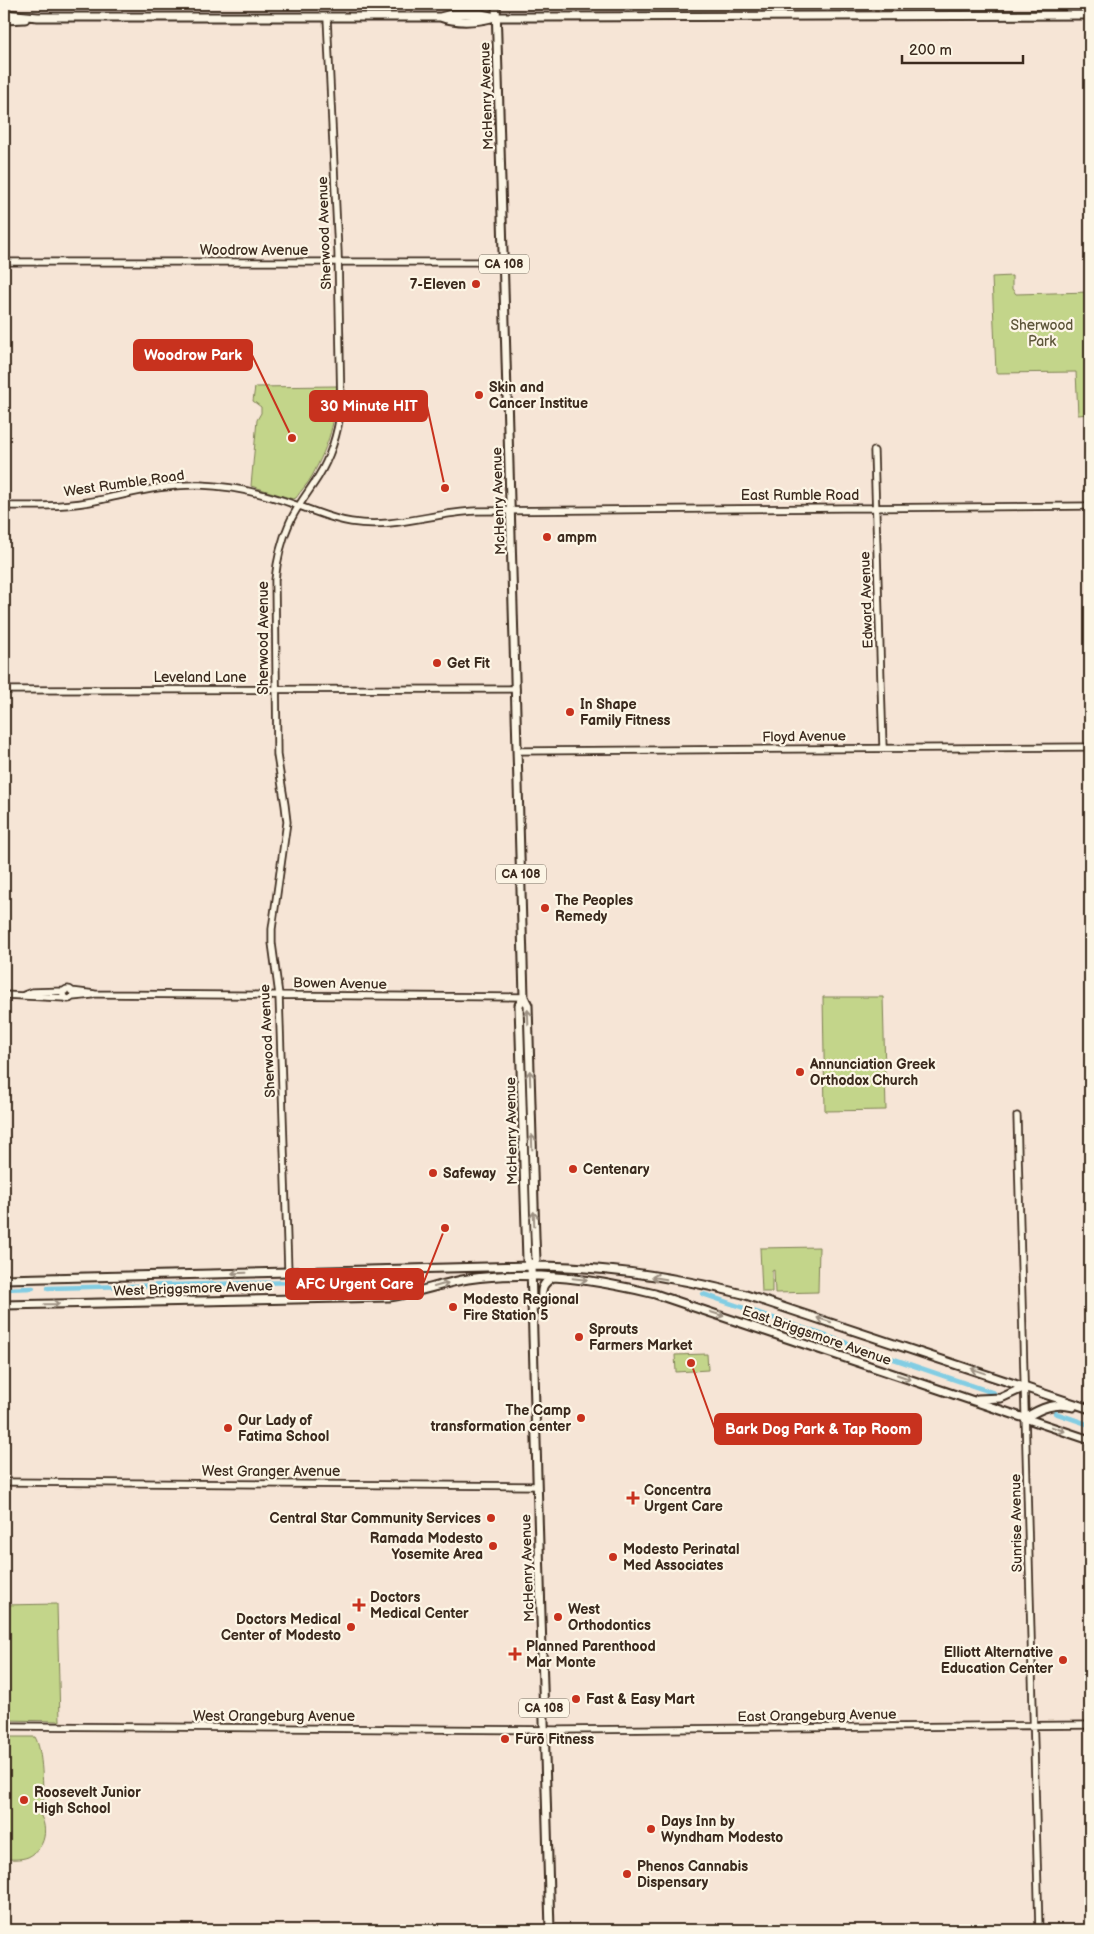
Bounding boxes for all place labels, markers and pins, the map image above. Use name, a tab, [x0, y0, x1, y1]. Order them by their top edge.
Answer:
place label: 7-Eleven	[410, 276, 466, 293]
marker: 7-Eleven	[470, 278, 482, 290]
callout: Woodrow Park	[134, 340, 252, 370]
place label: Skin and Cancer Institue	[489, 379, 588, 412]
marker: Skin and Cancer Institue	[473, 389, 485, 401]
callout: 30 Minute HIT	[310, 391, 427, 421]
place label: ampm	[557, 529, 597, 546]
marker: ampm	[541, 531, 553, 543]
place label: Get Fit	[447, 655, 490, 672]
marker: Get Fit	[431, 657, 443, 669]
place label: In Shape Family Fitness	[580, 696, 671, 729]
marker: In Shape Family Fitness	[564, 706, 576, 718]
place label: The Peoples Remedy	[555, 892, 633, 925]
marker: The Peoples Remedy	[539, 902, 551, 914]
place label: Annunciation Greek Orthodox Church	[809, 1056, 936, 1089]
marker: Annunciation Greek Orthodox Church	[794, 1066, 806, 1078]
place label: Centenary	[583, 1161, 650, 1178]
marker: Centenary	[567, 1163, 579, 1175]
place label: Safeway	[443, 1165, 496, 1182]
marker: Safeway	[427, 1167, 439, 1179]
callout: AFC Urgent Care	[286, 1269, 423, 1299]
place label: Modesto Regional Fire Station 5	[463, 1291, 579, 1324]
marker: Modesto Regional Fire Station 5	[447, 1301, 459, 1313]
place label: Sprouts Farmers Market	[589, 1321, 693, 1354]
marker: Sprouts Farmers Market	[573, 1331, 585, 1343]
place label: The Camp transformation center	[430, 1402, 571, 1435]
place label: Our Lady of Fatima School	[238, 1412, 329, 1445]
marker: The Camp transformation center	[575, 1412, 587, 1424]
callout: Bark Dog Park & Tap Room	[715, 1414, 921, 1444]
marker: Our Lady of Fatima School	[222, 1422, 234, 1434]
place label: Concentra Urgent Care	[644, 1482, 723, 1515]
marker: Concentra Urgent Care	[626, 1491, 640, 1505]
place label: Central Star Community Services	[269, 1510, 481, 1527]
marker: Central Star Community Services	[485, 1512, 497, 1524]
place label: Ramada Modesto Yosemite Area	[370, 1530, 483, 1563]
marker: Ramada Modesto Yosemite Area	[487, 1540, 499, 1552]
place label: Modesto Perinatal Med Associates	[623, 1541, 739, 1574]
marker: Modesto Perinatal Med Associates	[607, 1551, 619, 1563]
place label: Doctors Medical Center	[370, 1589, 469, 1622]
marker: Doctors Medical Center	[352, 1598, 366, 1612]
place label: West Orthodontics	[568, 1601, 651, 1634]
place label: Doctors Medical Center of Modesto	[221, 1611, 341, 1644]
marker: West Orthodontics	[552, 1611, 564, 1623]
marker: Doctors Medical Center of Modesto	[345, 1621, 357, 1633]
place label: Planned Parenthood Mar Monte	[526, 1638, 656, 1671]
place label: Elliott Alternative Education Center	[941, 1644, 1053, 1677]
marker: Planned Parenthood Mar Monte	[508, 1647, 522, 1661]
marker: Elliott Alternative Education Center	[1057, 1654, 1069, 1666]
place label: Fast & Easy Mart	[586, 1691, 695, 1708]
marker: Fast & Easy Mart	[570, 1693, 582, 1705]
place label: Furō Fitness	[515, 1731, 594, 1748]
marker: Furō Fitness	[499, 1733, 511, 1745]
place label: Roosevelt Junior High School	[34, 1784, 141, 1817]
marker: Roosevelt Junior High School	[18, 1794, 30, 1806]
place label: Days Inn by Wyndham Modesto	[661, 1813, 783, 1846]
marker: Days Inn by Wyndham Modesto	[645, 1823, 657, 1835]
place label: Phenos Cannabis Dispensary	[637, 1858, 748, 1891]
marker: Phenos Cannabis Dispensary	[621, 1868, 633, 1880]

